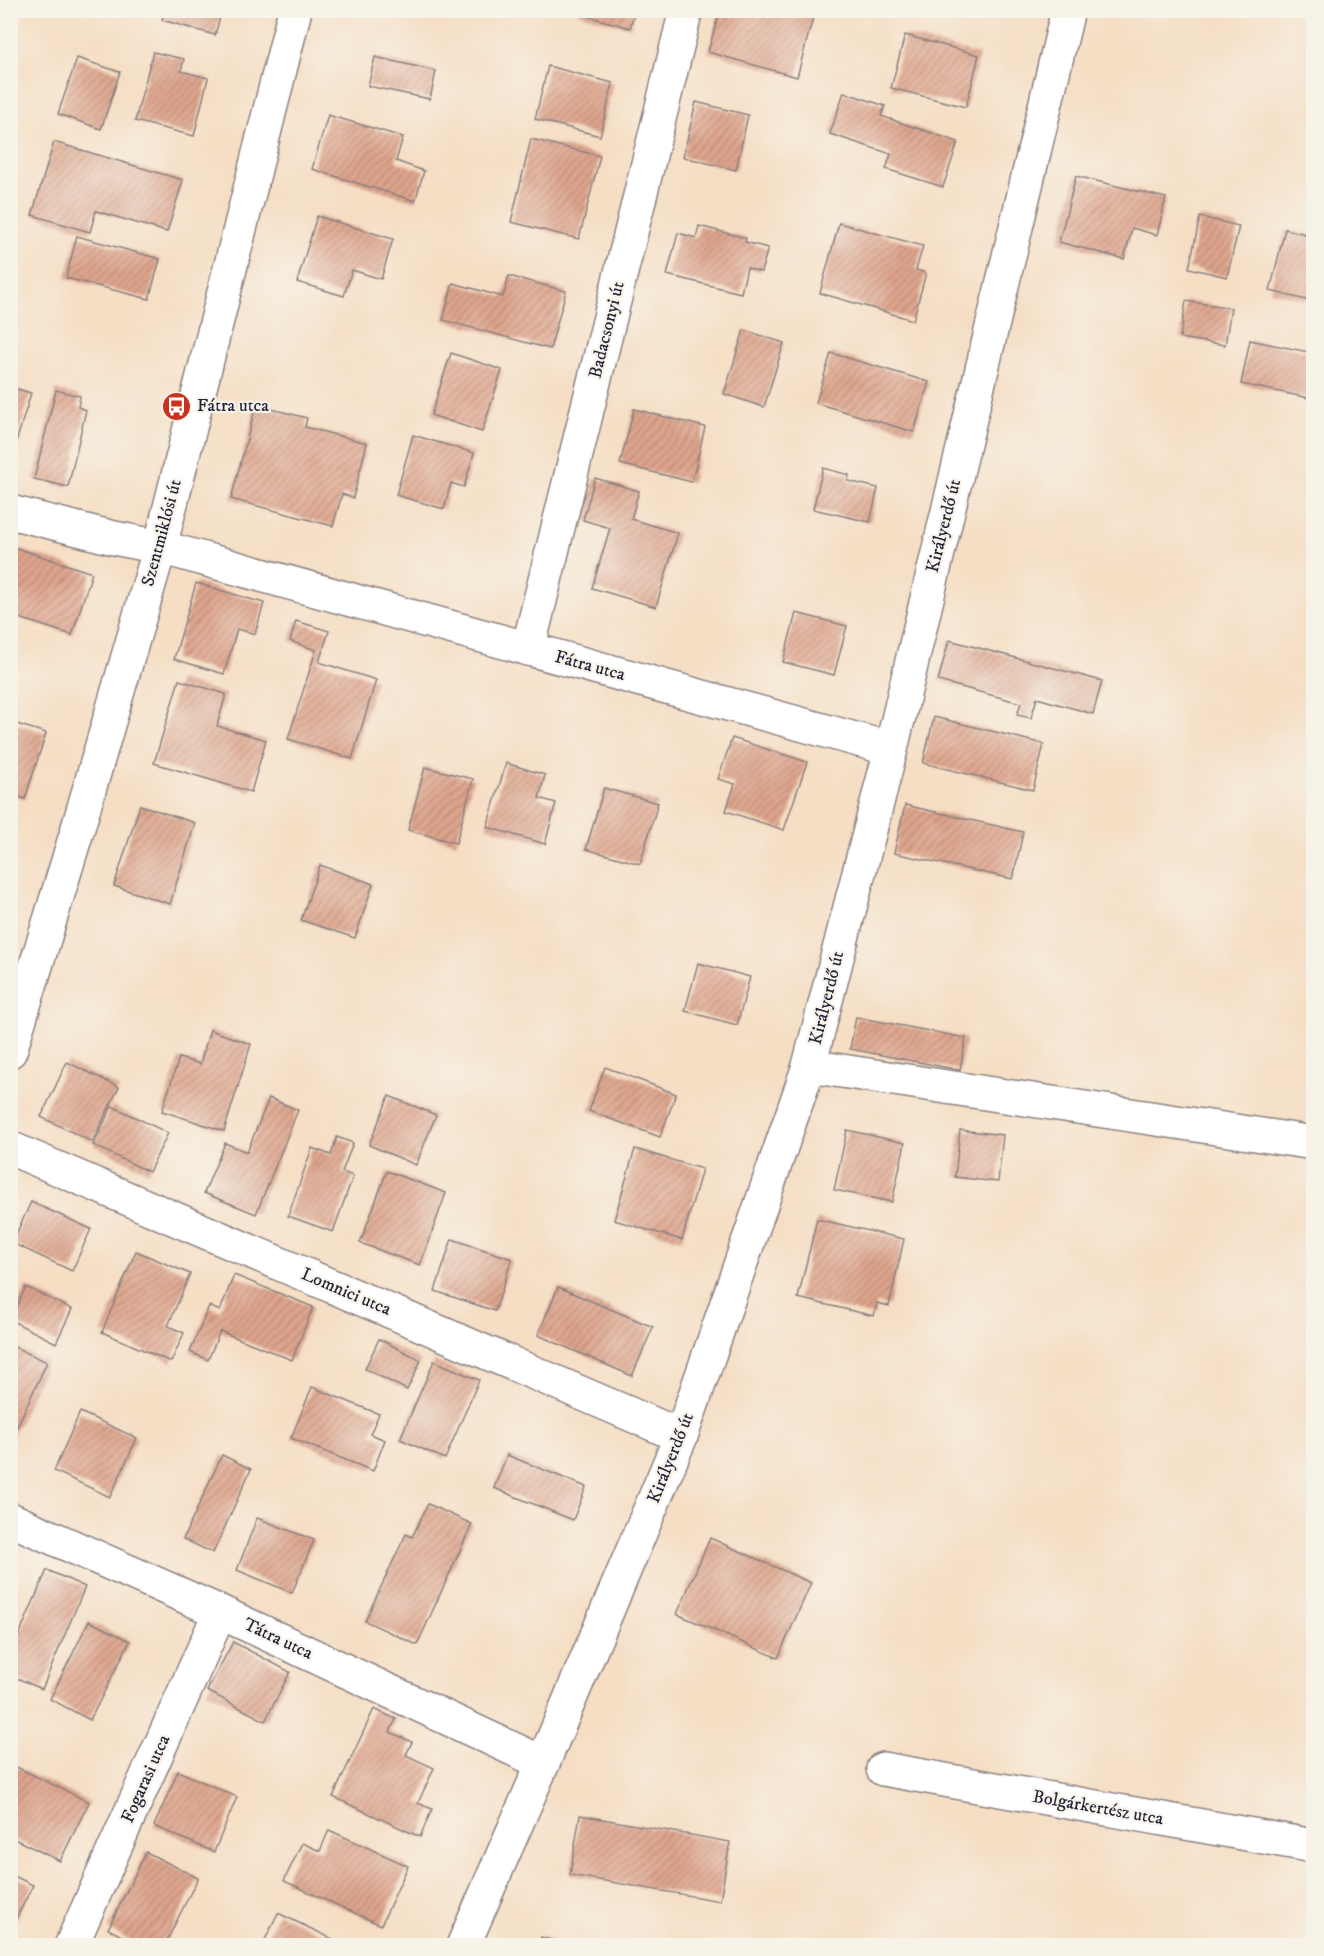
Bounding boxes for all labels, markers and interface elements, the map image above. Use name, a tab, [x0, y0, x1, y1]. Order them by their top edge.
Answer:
street label: Badacsonyi út	[584, 279, 630, 381]
bus stop icon: Fátra utca	[160, 390, 192, 422]
place label: Fátra utca	[197, 395, 269, 417]
street label: Szentmiklósi út	[137, 477, 187, 589]
street label: Királyerdő út	[922, 477, 966, 575]
street label: Fátra utca	[552, 646, 628, 686]
street label: Királyerdő út	[805, 949, 849, 1047]
street label: Lomnici utca	[298, 1263, 395, 1321]
street label: Királyerdő út	[643, 1409, 699, 1506]
street label: Tátra utca	[240, 1613, 316, 1665]
street label: Fogarasi utca	[117, 1731, 175, 1827]
street label: Bolgárkertész utca	[1031, 1786, 1165, 1830]

